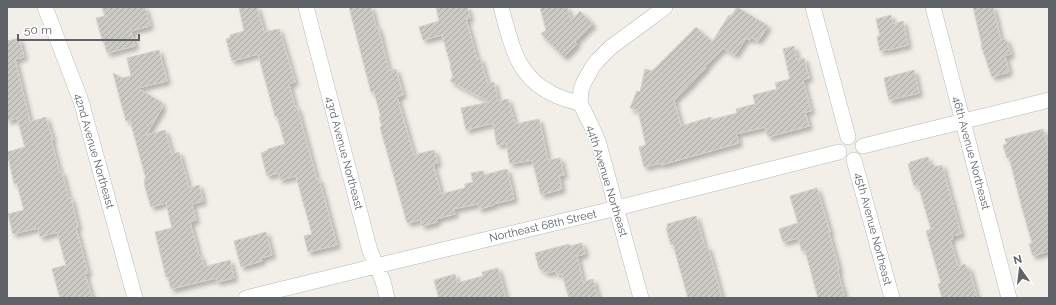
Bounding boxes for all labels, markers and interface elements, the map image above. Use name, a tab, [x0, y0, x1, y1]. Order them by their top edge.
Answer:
scale bar	[18, 16, 139, 42]
text: 50 m	[24, 23, 52, 37]
street label: 42nd Avenue Northeast	[71, 92, 117, 210]
street label: 43rd Avenue Northeast	[323, 95, 365, 211]
street label: 46th Avenue Northeast	[950, 95, 992, 211]
street label: 44th Avenue Northeast	[584, 123, 630, 239]
street label: 45th Avenue Northeast	[852, 171, 894, 287]
street label: Northeast 68th Street	[488, 207, 598, 245]
north arrow	[1000, 249, 1040, 289]
text: N	[1012, 252, 1023, 267]

